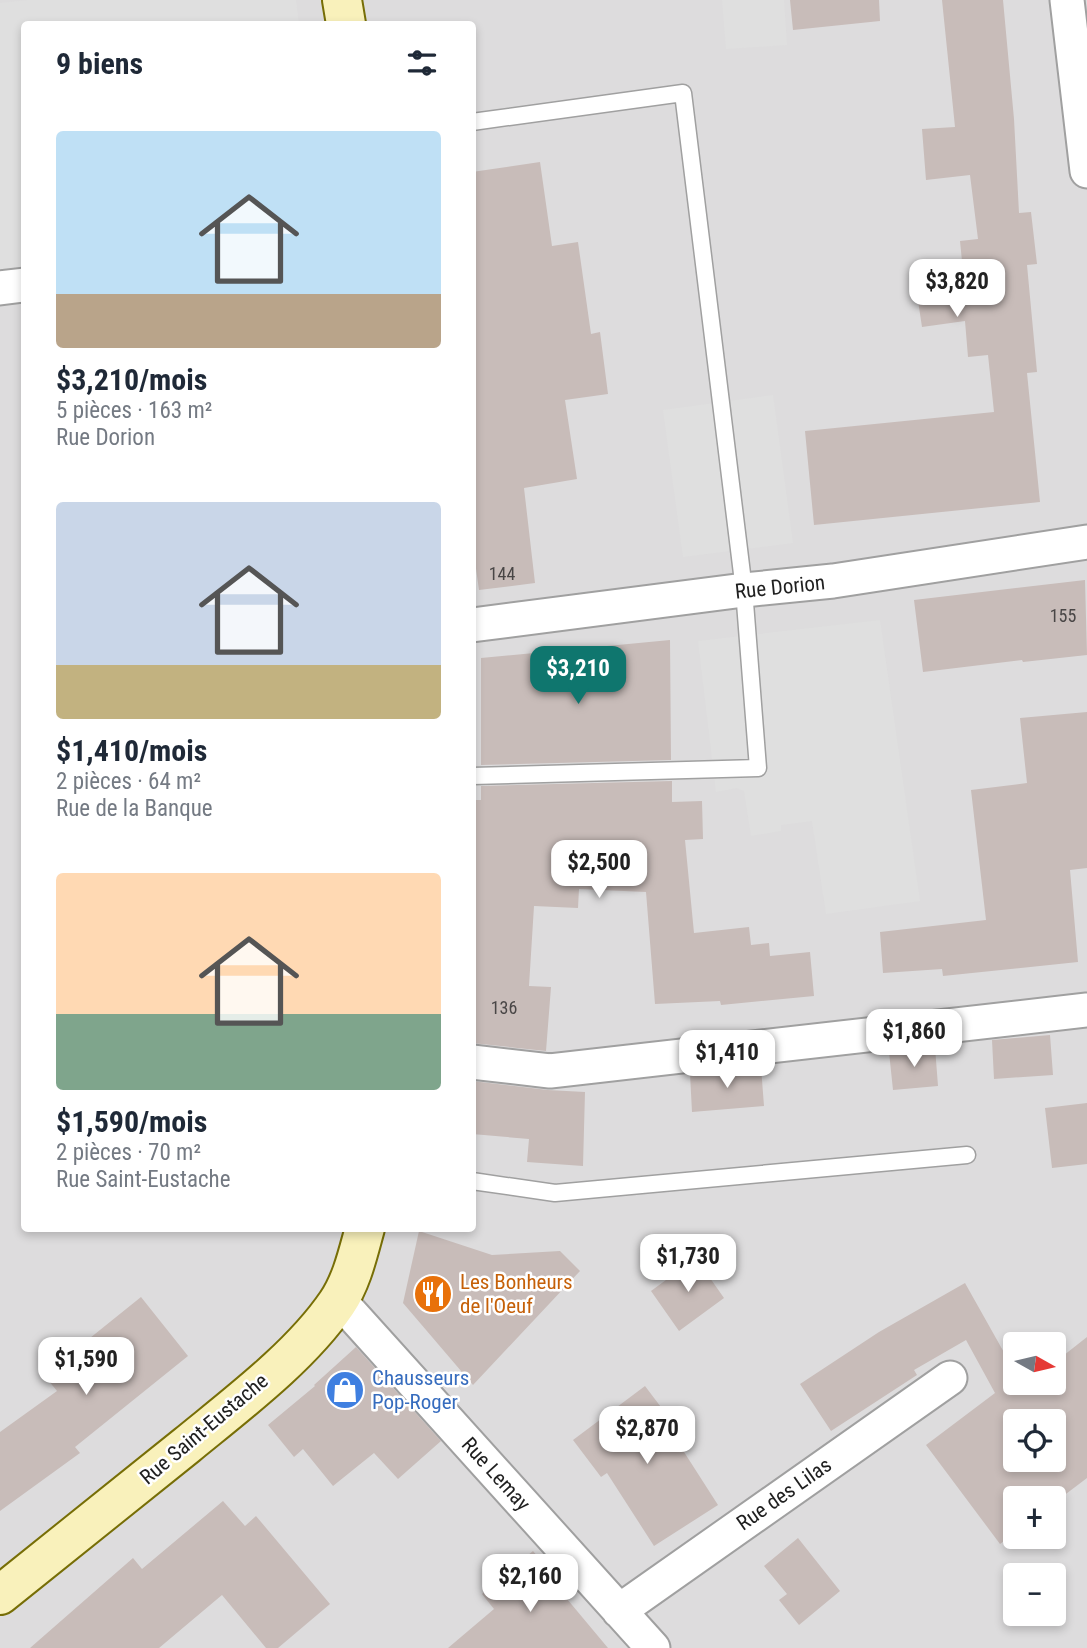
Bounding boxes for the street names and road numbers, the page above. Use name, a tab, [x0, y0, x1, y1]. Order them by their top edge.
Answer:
street label: Rue Dorion	[734, 570, 826, 604]
street label: Rue Saint-Eustache	[135, 1369, 273, 1489]
street label: Rue Lemay	[457, 1432, 535, 1516]
street label: Rue des Lilas	[732, 1453, 836, 1535]

